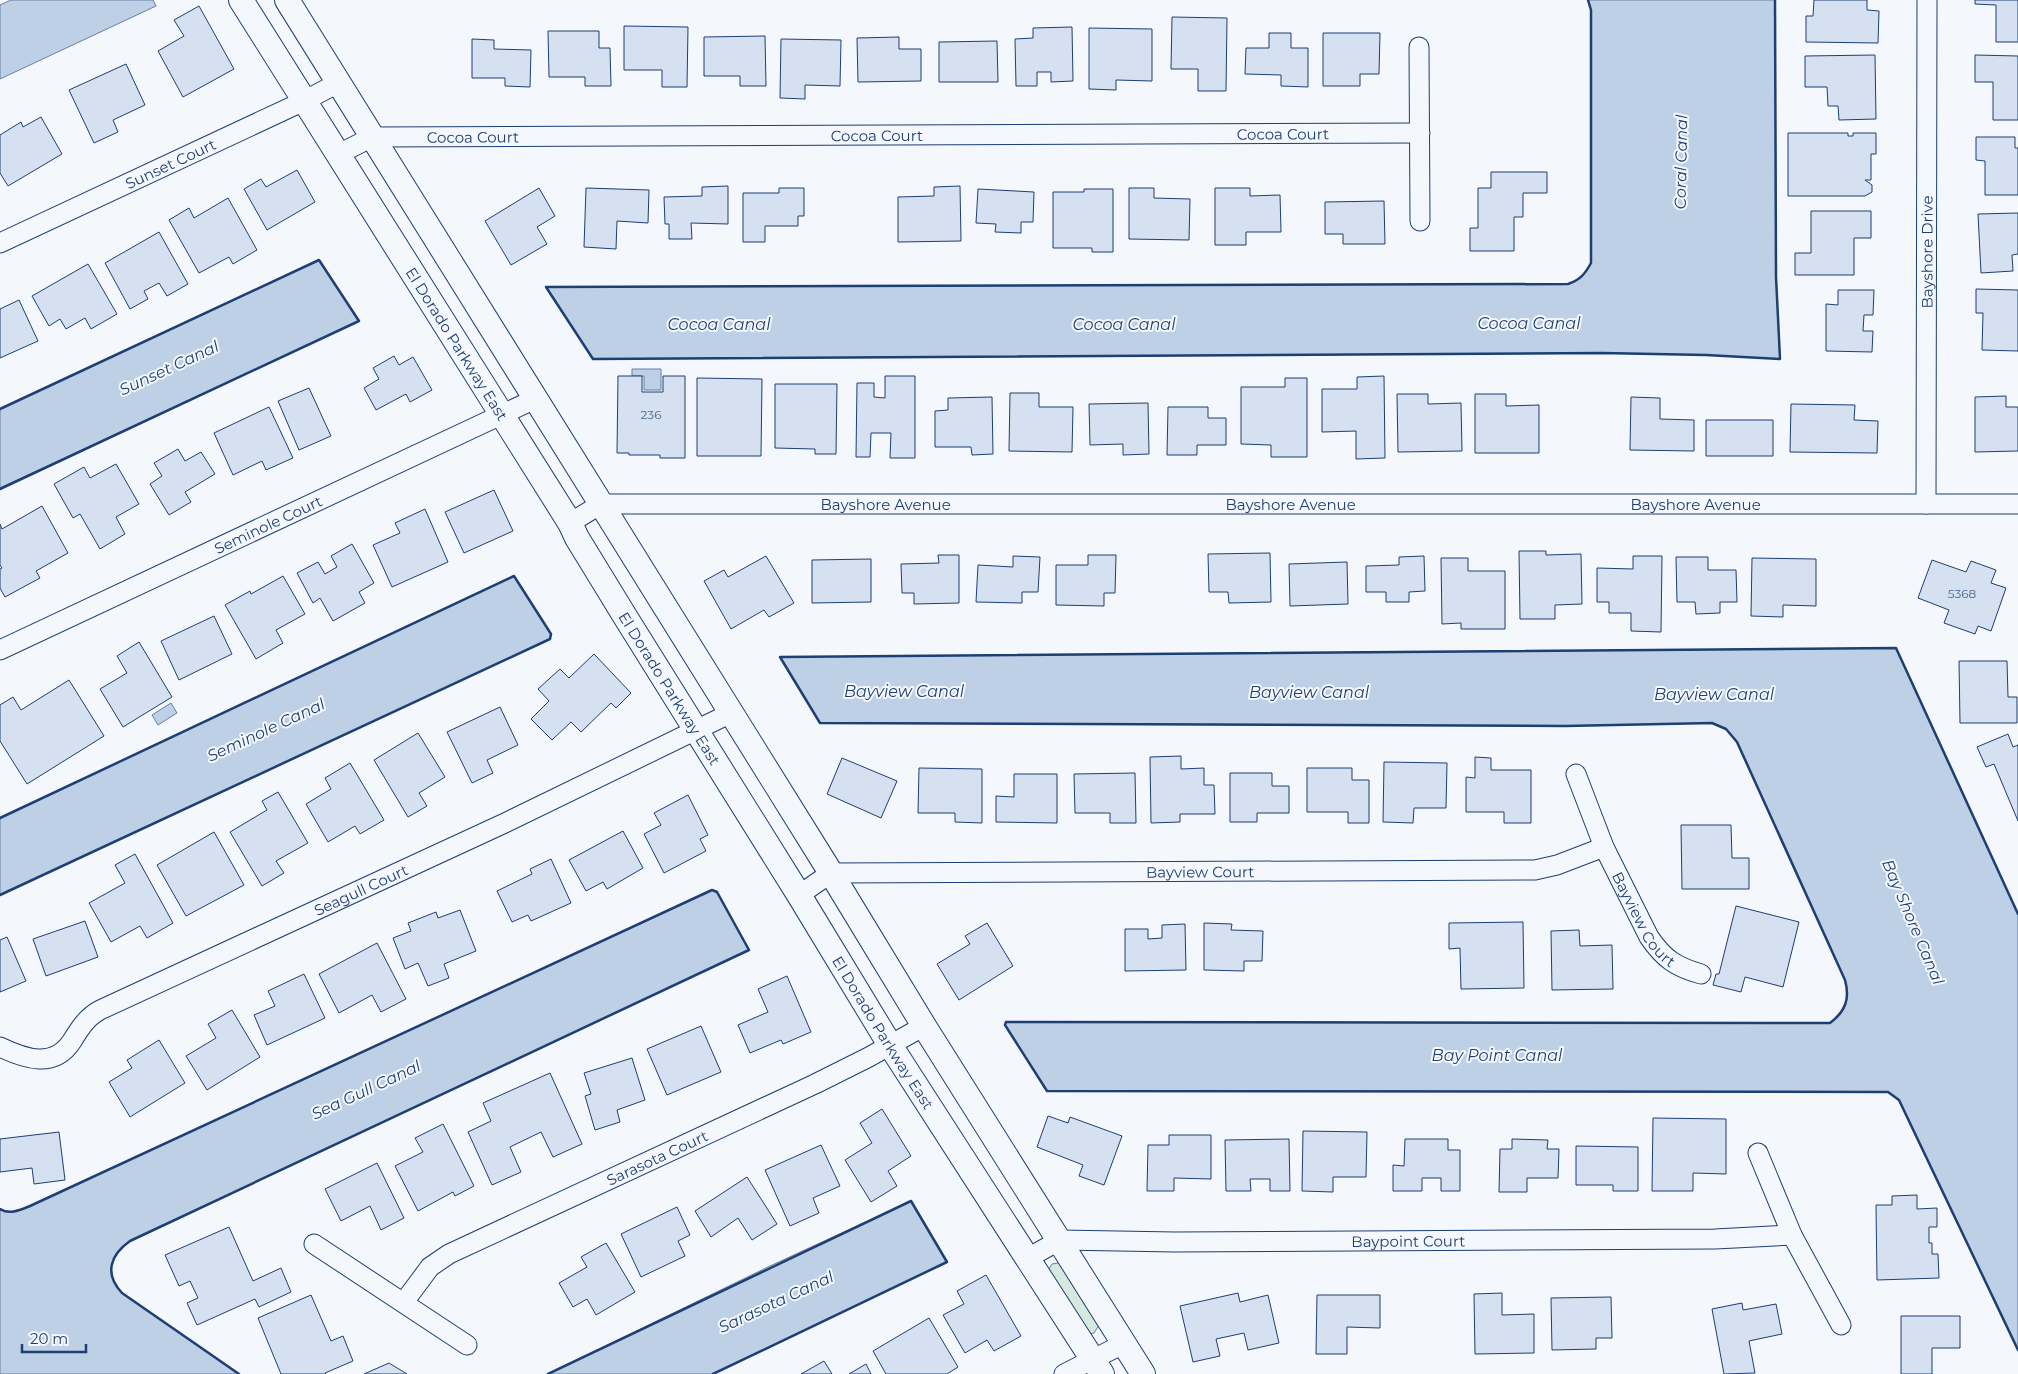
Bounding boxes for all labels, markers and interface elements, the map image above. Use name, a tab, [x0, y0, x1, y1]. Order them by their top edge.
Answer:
water label: Coral Canal	[1671, 114, 1691, 210]
street label: Cocoa Court	[1237, 124, 1329, 143]
street label: Cocoa Court	[831, 125, 923, 145]
street label: Cocoa Court	[427, 127, 519, 146]
street label: Sunset Court	[122, 134, 219, 193]
street label: Bayshore Drive	[1917, 196, 1936, 308]
street label: El Dorado Parkway East	[402, 264, 512, 424]
water label: Cocoa Canal	[1477, 314, 1581, 333]
water label: Cocoa Canal	[667, 315, 771, 334]
water label: Cocoa Canal	[1072, 315, 1176, 334]
water label: Sunset Canal	[116, 336, 222, 399]
house number: 236	[641, 407, 661, 422]
street label: Seminole Court	[211, 491, 325, 558]
street label: Bayshore Avenue	[821, 495, 951, 514]
street label: Bayshore Avenue	[1226, 495, 1356, 514]
street label: Bayshore Avenue	[1631, 495, 1761, 514]
house number: 5368	[1948, 586, 1977, 601]
street label: El Dorado Parkway East	[615, 608, 725, 768]
water label: Bayview Canal	[844, 682, 965, 701]
water label: Bayview Canal	[1249, 683, 1370, 702]
water label: Bayview Canal	[1654, 685, 1775, 704]
water label: Seminole Canal	[204, 694, 329, 766]
water label: Bay Shore Canal	[1878, 856, 1948, 988]
street label: Seagull Court	[311, 860, 411, 919]
street label: Bayview Court	[1146, 862, 1254, 881]
street label: Bayview Court	[1608, 868, 1679, 971]
street label: El Dorado Parkway East	[829, 952, 938, 1113]
water label: Bay Point Canal	[1432, 1046, 1563, 1065]
water label: Sea Gull Canal	[308, 1056, 424, 1124]
street label: Sarasota Court	[603, 1126, 711, 1189]
street label: Baypoint Court	[1351, 1231, 1465, 1251]
water label: Sarasota Canal	[715, 1267, 837, 1337]
scale bar	[22, 1322, 86, 1354]
text: 20 m	[30, 1329, 68, 1348]

